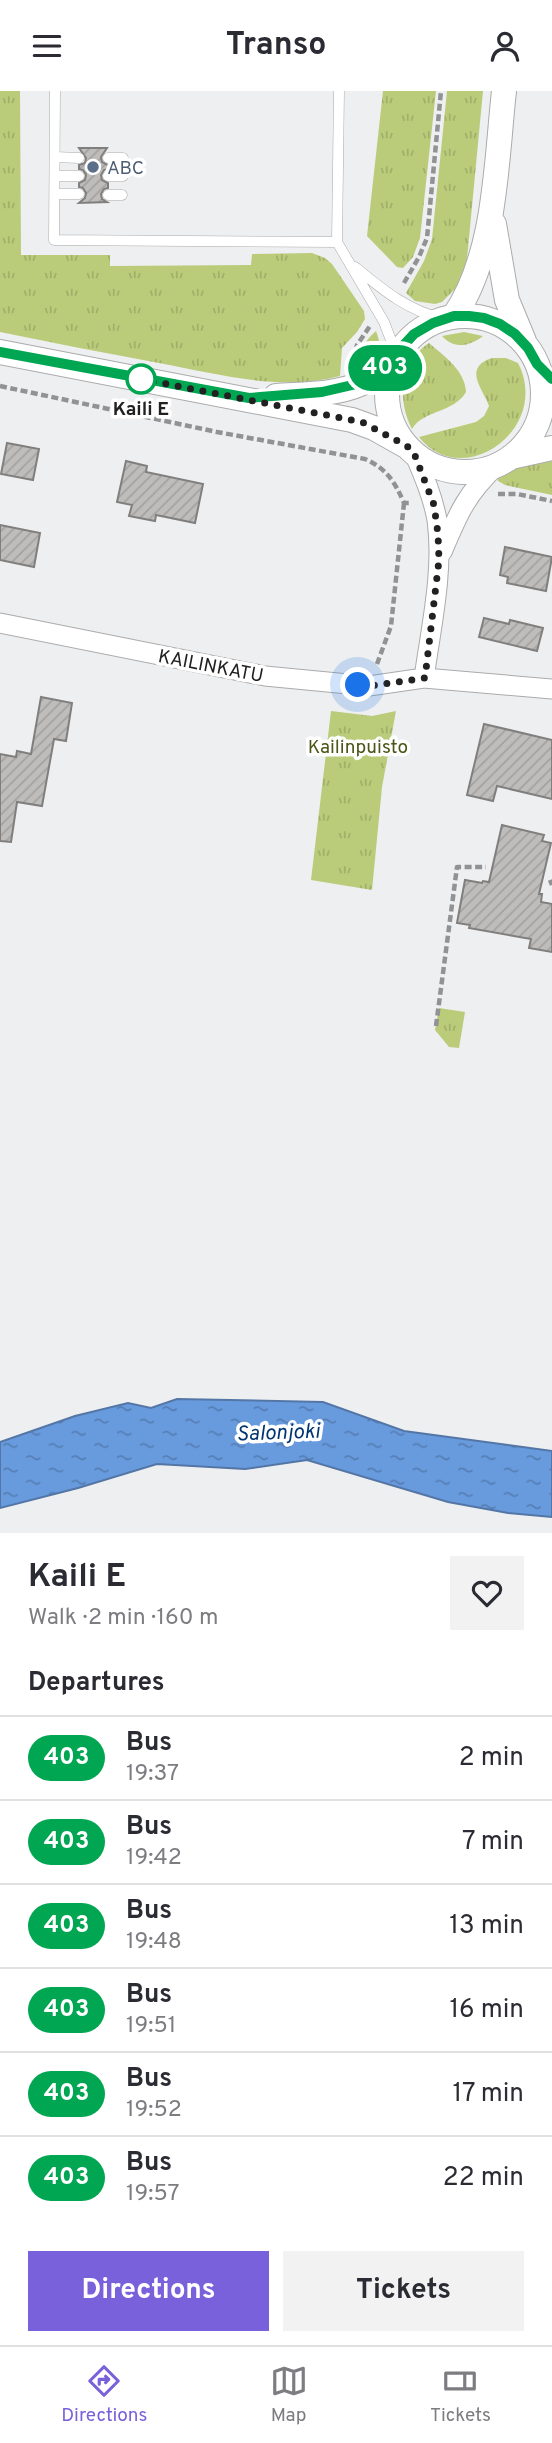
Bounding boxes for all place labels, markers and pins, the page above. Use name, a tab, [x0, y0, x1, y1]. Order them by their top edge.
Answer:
place label: ABC	[107, 157, 144, 181]
marker: ABC	[85, 159, 101, 175]
marker: Kaili E	[126, 364, 156, 394]
place label: Kaili E	[113, 398, 169, 422]

